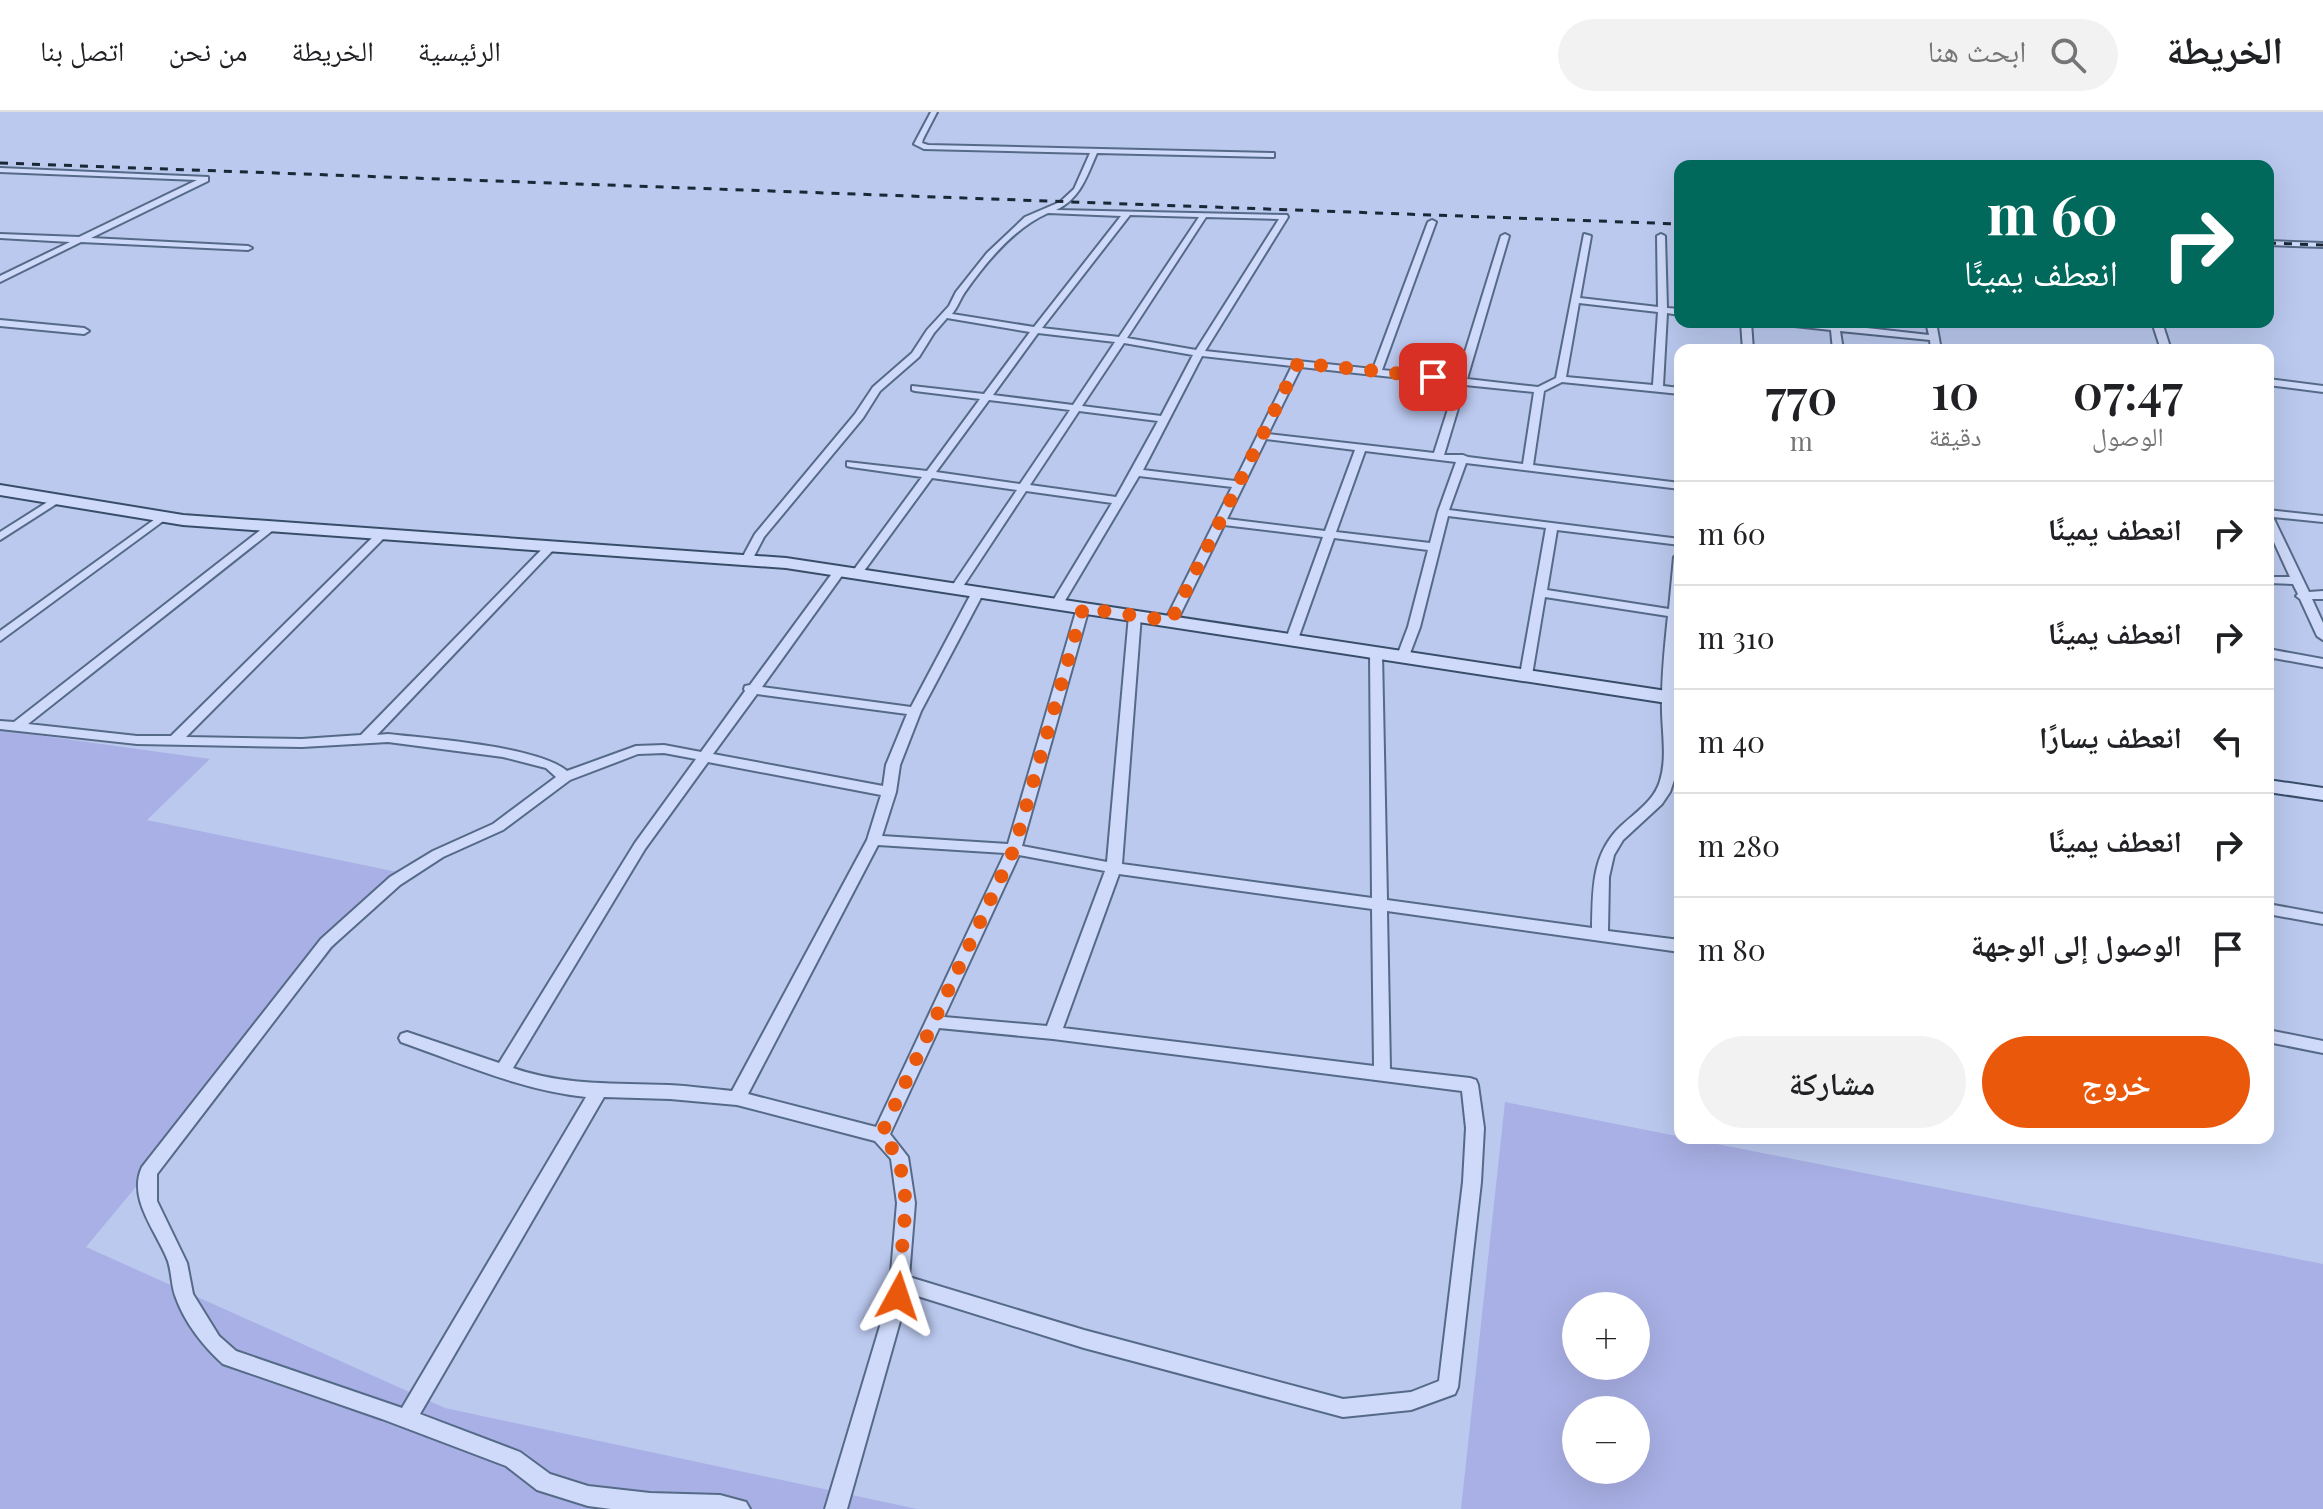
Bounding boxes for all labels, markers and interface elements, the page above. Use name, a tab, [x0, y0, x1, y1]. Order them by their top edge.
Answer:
search box	[1558, 19, 2118, 91]
text: الخريطة	[2166, 23, 2283, 74]
text: ابحث هنا	[1927, 30, 2026, 70]
text: اتصل بنا	[40, 31, 125, 68]
text: من نحن	[169, 31, 247, 68]
text: الخريطة	[291, 31, 374, 68]
text: الرئيسية	[418, 31, 501, 68]
icon: search	[2046, 33, 2090, 77]
text: 60 m	[1987, 175, 2118, 250]
icon: right	[2146, 192, 2250, 296]
text: انعطف يمينًا	[1964, 247, 2118, 295]
pin	[1399, 343, 1467, 411]
icon: arrive	[1411, 355, 1455, 399]
text: 10	[1931, 358, 1979, 422]
text: 07:47	[2073, 358, 2183, 422]
text: 770	[1765, 363, 1838, 427]
text: دقيقة	[1929, 418, 1982, 453]
text: الوصول	[2092, 418, 2164, 453]
text: m	[1790, 423, 1813, 458]
text: انعطف يمينًا	[2048, 508, 2182, 548]
icon: right	[2206, 511, 2250, 555]
text: 60 m	[1698, 513, 1766, 553]
text: انعطف يمينًا	[2048, 612, 2182, 652]
icon: right	[2206, 615, 2250, 659]
text: 310 m	[1698, 617, 1775, 657]
text: انعطف يسارًا	[2039, 716, 2182, 756]
icon: left	[2206, 719, 2250, 763]
text: 40 m	[1698, 721, 1765, 761]
text: انعطف يمينًا	[2048, 820, 2182, 860]
icon: right	[2206, 823, 2250, 867]
text: 280 m	[1698, 825, 1780, 865]
text: الوصول إلى الوجهة	[1971, 924, 2182, 964]
icon: arrive	[2206, 927, 2250, 971]
text: 80 m	[1698, 929, 1766, 969]
button: مشاركة	[1698, 1036, 1966, 1128]
button: خروج	[1982, 1036, 2250, 1128]
position arrow	[856, 1254, 940, 1338]
map controls	[1562, 1292, 1650, 1484]
button: +	[1562, 1292, 1650, 1380]
button: −	[1562, 1396, 1650, 1484]

